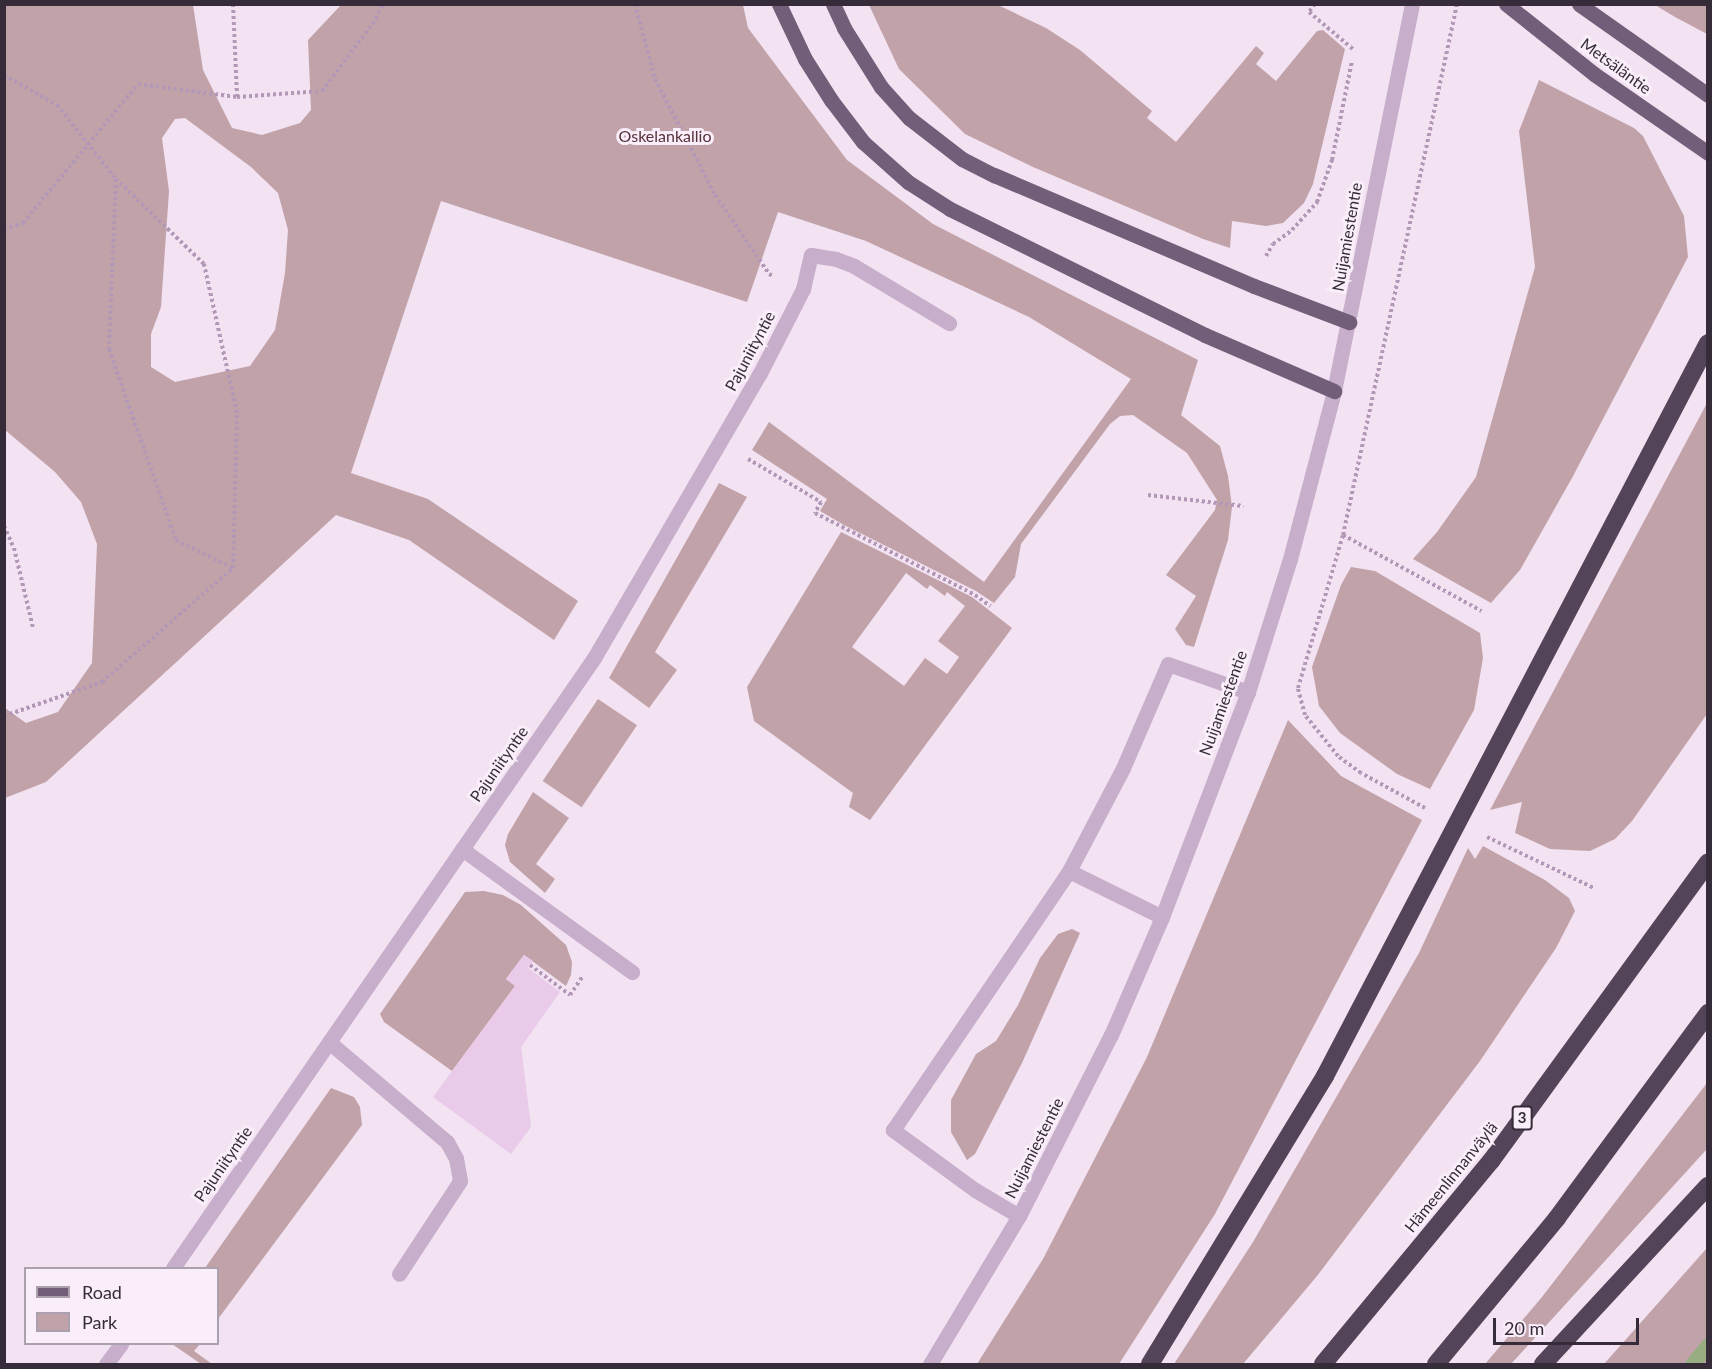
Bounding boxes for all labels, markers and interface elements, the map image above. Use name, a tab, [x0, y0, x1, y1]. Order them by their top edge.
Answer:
street label: Metsäläntie	[1577, 34, 1655, 98]
park label: Oskelankallio	[619, 126, 711, 146]
street label: Nuijamiestentie	[1328, 181, 1366, 293]
street label: Pajuniityntie	[721, 308, 779, 394]
street label: Nuijamiestentie	[1195, 648, 1251, 758]
street label: Pajuniityntie	[466, 723, 532, 805]
street label: Nuijamiestentie	[1000, 1095, 1068, 1201]
road number: 3	[1512, 1106, 1532, 1130]
street label: Hämeenlinnanväylä	[1400, 1118, 1502, 1236]
street label: Pajuniityntie	[190, 1123, 256, 1205]
legend	[24, 1267, 219, 1345]
text: Road	[82, 1281, 122, 1303]
scale bar	[1496, 1306, 1642, 1344]
text: Park	[82, 1311, 117, 1333]
text: 20 m	[1504, 1317, 1544, 1339]

